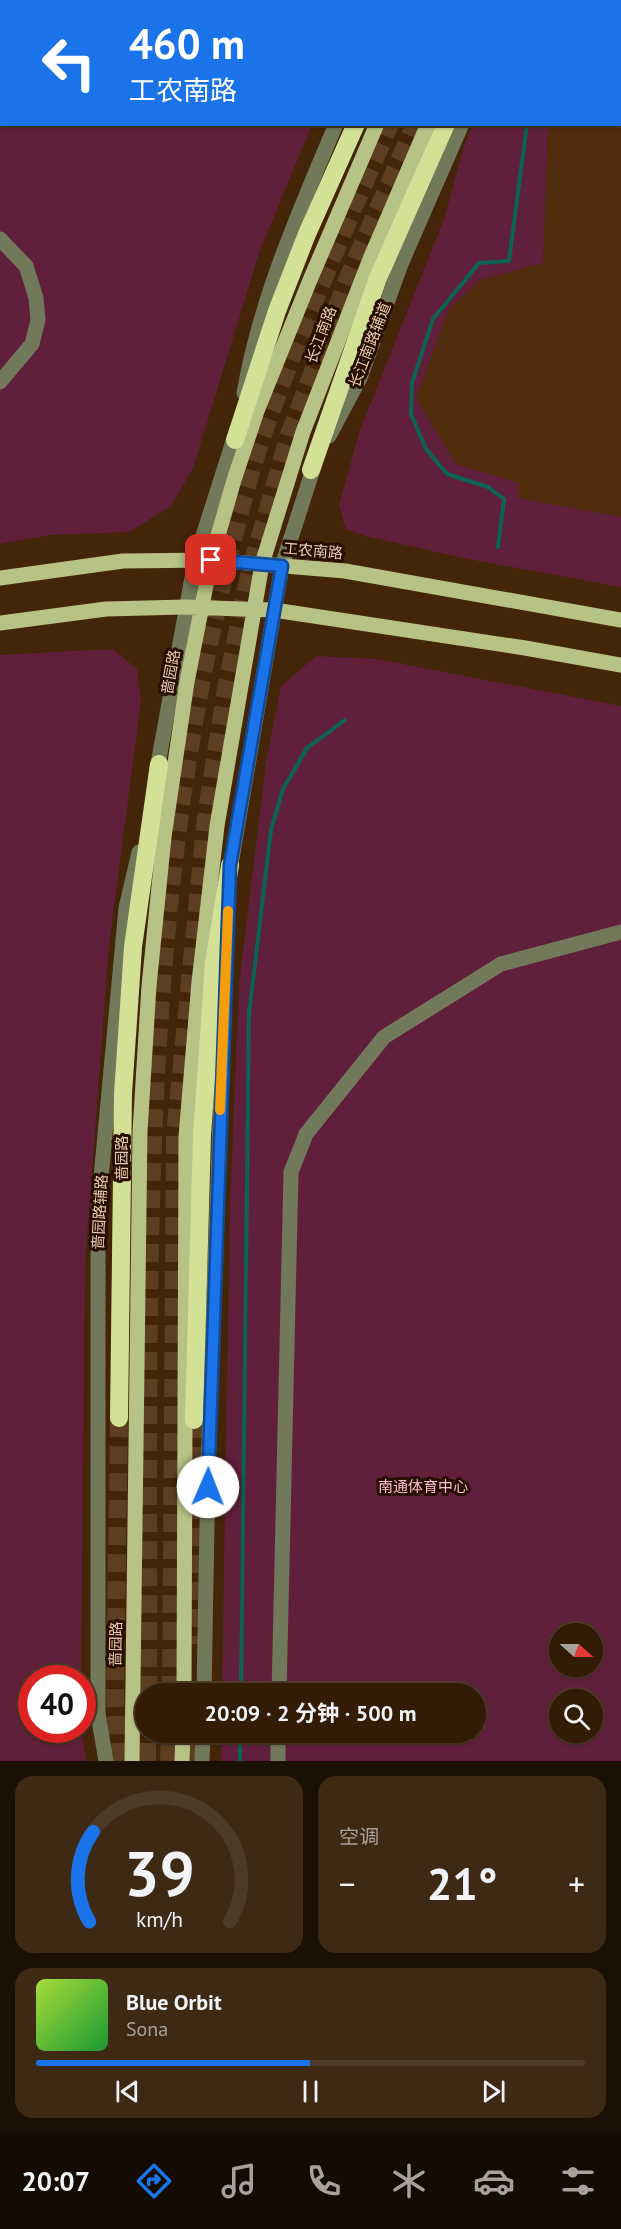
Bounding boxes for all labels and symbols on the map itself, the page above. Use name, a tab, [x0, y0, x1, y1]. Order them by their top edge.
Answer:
street label: 长江南路辅道	[345, 299, 395, 390]
street label: 长江南路	[301, 303, 340, 366]
pin	[185, 534, 236, 585]
street label: 工农南路	[282, 538, 344, 563]
street label: 啬园路	[157, 648, 184, 696]
street label: 啬园路	[112, 1135, 131, 1181]
street label: 啬园路辅路	[88, 1174, 111, 1250]
position arrow	[176, 1455, 240, 1519]
park label: 南通体育中心	[378, 1477, 468, 1496]
street label: 啬园路	[106, 1621, 125, 1667]
north arrow	[549, 1623, 603, 1677]
speed limit sign: 40	[18, 1665, 96, 1743]

